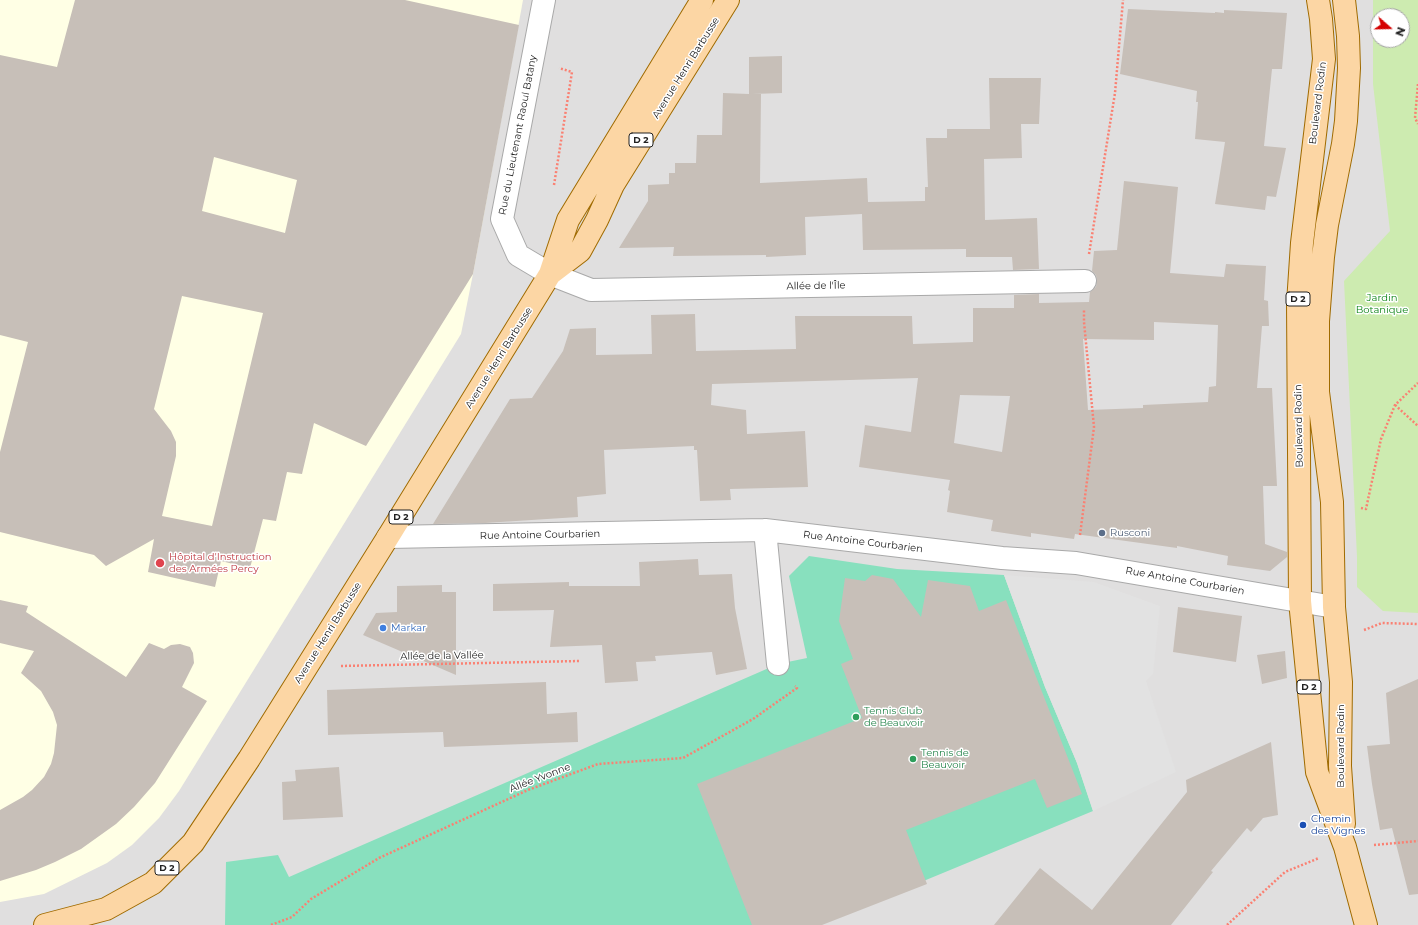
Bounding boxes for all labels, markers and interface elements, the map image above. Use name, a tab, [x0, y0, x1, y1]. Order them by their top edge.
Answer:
north arrow	[1370, 8, 1410, 48]
street label: Avenue Henri Barbusse	[650, 15, 722, 121]
text: N	[1392, 25, 1408, 38]
street label: Rue du Lieutenant Raoul Batany	[497, 54, 539, 216]
street label: Boulevard Rodin	[1307, 61, 1329, 145]
road number: D 2	[629, 133, 653, 147]
street label: Allée de l'Île	[786, 279, 846, 293]
road number: D 2	[1286, 292, 1310, 306]
park label: Jardin Botanique	[1356, 292, 1408, 316]
street label: Avenue Henri Barbusse	[463, 305, 535, 411]
street label: Boulevard Rodin	[1292, 384, 1306, 468]
road number: D 2	[389, 510, 413, 524]
place label: Rusconi	[1110, 527, 1150, 539]
street label: Rue Antoine Courbarien	[480, 528, 600, 542]
marker: Rusconi	[1097, 528, 1107, 538]
street label: Rue Antoine Courbarien	[802, 529, 924, 555]
place label: Hôpital d'Instruction des Armées Percy	[169, 551, 272, 574]
marker: Hôpital d'Instruction des Armées Percy	[154, 557, 166, 569]
street label: Rue Antoine Courbarien	[1125, 565, 1245, 597]
street label: Avenue Henri Barbusse	[292, 580, 364, 686]
place label: Markar	[391, 622, 426, 634]
marker: Markar	[378, 623, 388, 633]
street label: Allée de la Vallée	[400, 649, 484, 663]
road number: D 2	[1297, 680, 1321, 694]
street label: Boulevard Rodin	[1335, 704, 1347, 788]
place label: Tennis Club de Beauvoir	[864, 705, 924, 728]
marker: Tennis Club de Beauvoir	[851, 712, 861, 722]
place label: Tennis de Beauvoir	[921, 747, 969, 770]
marker: Tennis de Beauvoir	[908, 754, 918, 764]
street label: Allée Yvonne	[508, 761, 572, 795]
place label: Chemin des Vignes	[1311, 813, 1365, 836]
marker: Chemin des Vignes	[1298, 820, 1308, 830]
road number: D 2	[155, 861, 179, 875]

